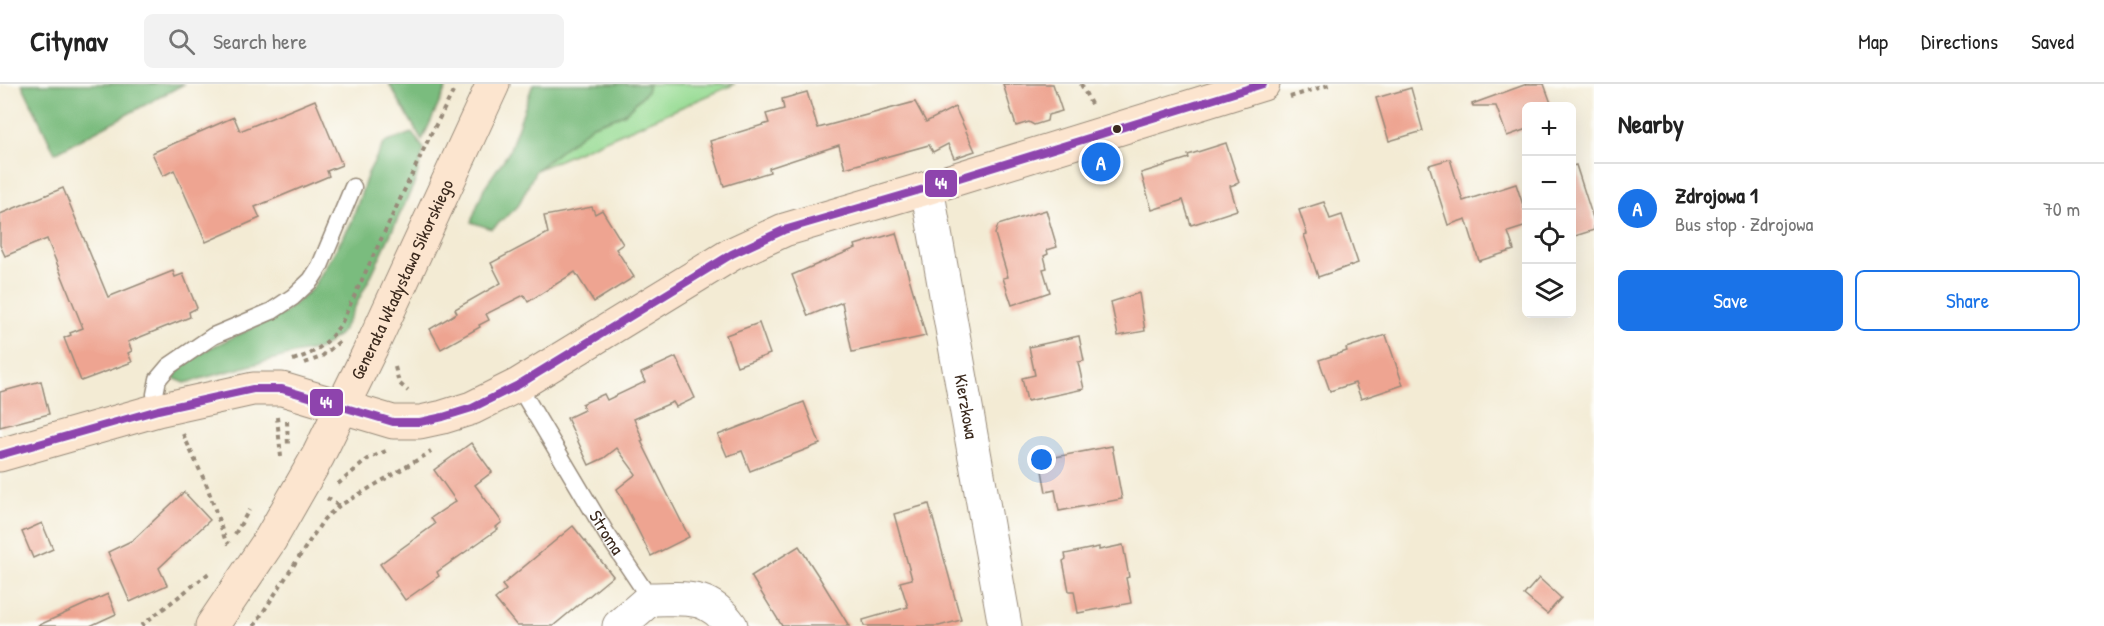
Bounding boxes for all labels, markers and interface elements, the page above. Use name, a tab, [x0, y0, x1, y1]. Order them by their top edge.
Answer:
search box	[144, 14, 564, 68]
text: Citynav	[30, 22, 108, 60]
icon: search	[165, 25, 198, 58]
text: Search here	[213, 26, 307, 56]
text: Map	[1858, 27, 1888, 56]
text: Directions	[1921, 27, 1998, 56]
text: Saved	[2031, 27, 2074, 56]
map controls	[1522, 102, 1576, 318]
button: +	[1522, 102, 1576, 156]
text: Nearby	[1618, 106, 1684, 141]
unlabelled marker	[1111, 123, 1123, 135]
pin: A	[1082, 140, 1120, 184]
button: −	[1522, 156, 1576, 210]
line badge: 44	[924, 169, 958, 198]
text: 44	[935, 172, 947, 194]
street label: Generała Władysława Sikorskiego	[344, 175, 459, 384]
text: Zdrojowa 1	[1675, 180, 1758, 210]
text: A	[1633, 195, 1642, 222]
text: 70 m	[2043, 195, 2080, 222]
button: locate	[1522, 210, 1576, 264]
text: Bus stop · Zdrojowa	[1675, 210, 1813, 237]
button: layers	[1522, 264, 1576, 318]
button: Save	[1618, 270, 1843, 331]
button: Share	[1855, 270, 2080, 331]
street label: Kierzkowa	[948, 372, 984, 441]
line badge: 44	[309, 388, 344, 417]
text: 44	[320, 391, 332, 413]
your location	[1027, 445, 1056, 474]
street label: Stroma	[583, 506, 630, 559]

